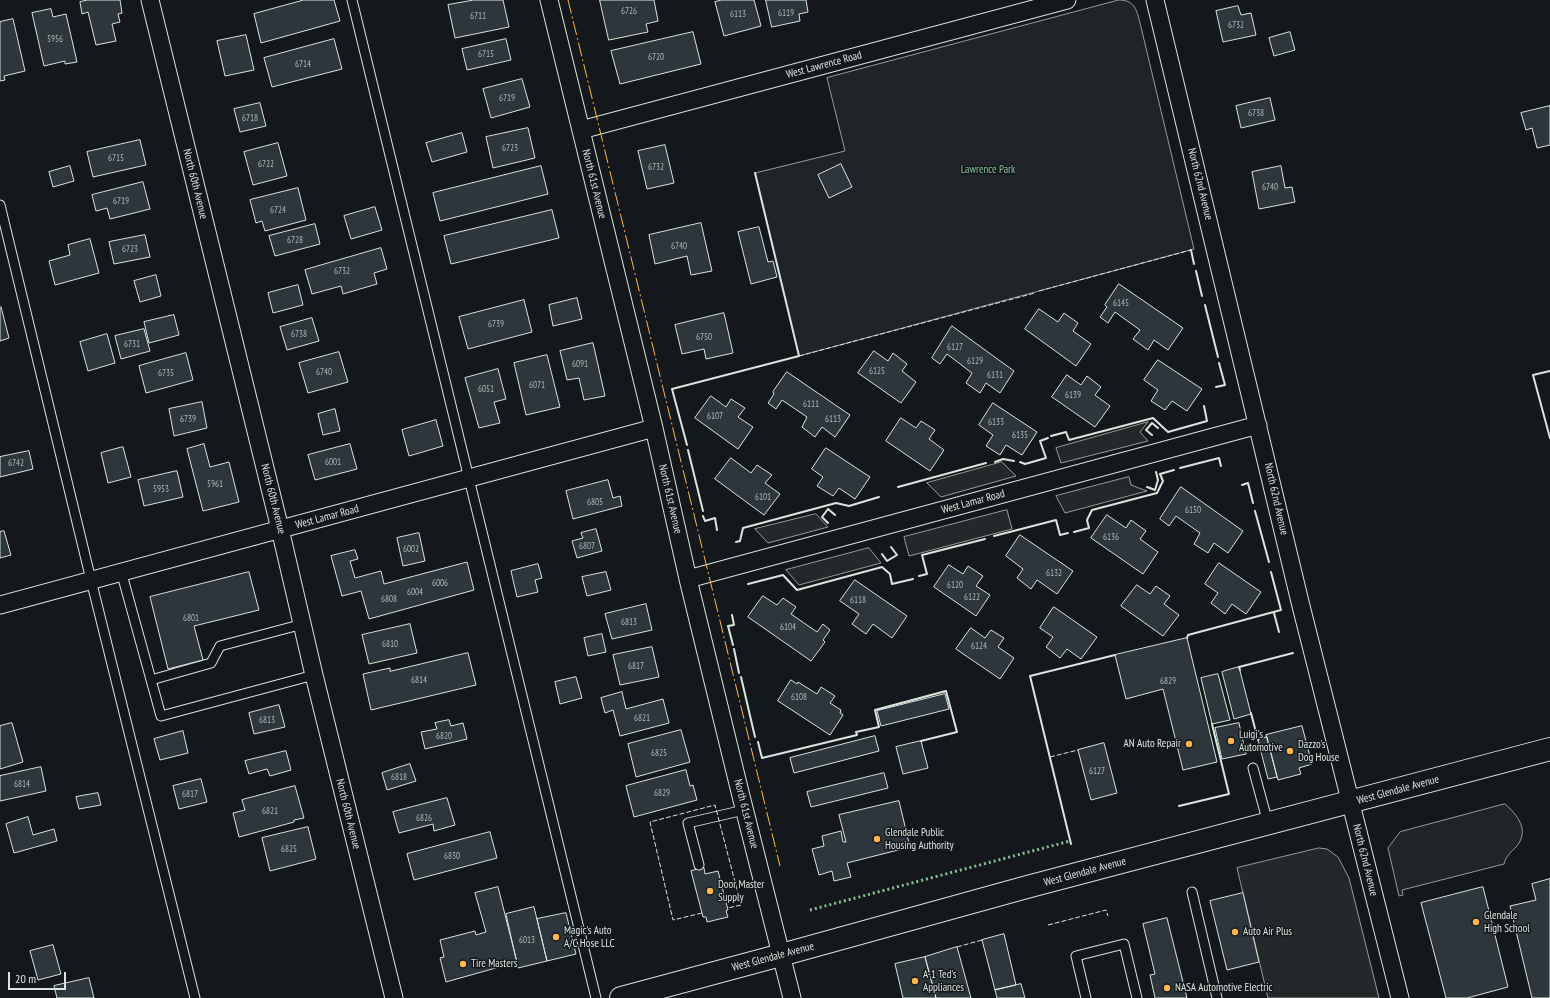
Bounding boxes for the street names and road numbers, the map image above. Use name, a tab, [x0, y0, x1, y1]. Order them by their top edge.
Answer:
street label: West Lawrence Road	[785, 49, 863, 81]
street label: North 60th Avenue	[180, 147, 210, 221]
street label: North 62nd Avenue	[1185, 147, 1215, 221]
street label: North 61st Avenue	[579, 148, 609, 220]
street label: North 60th Avenue	[258, 462, 288, 536]
street label: North 62nd Avenue	[1261, 462, 1291, 536]
street label: North 61st Avenue	[656, 463, 684, 535]
street label: West Lamar Road	[940, 487, 1006, 517]
street label: West Lamar Road	[294, 502, 360, 532]
street label: West Glendale Avenue	[1356, 773, 1440, 807]
street label: North 60th Avenue	[333, 777, 363, 851]
street label: North 61st Avenue	[731, 778, 761, 850]
street label: North 62nd Avenue	[1350, 823, 1380, 897]
street label: West Glendale Avenue	[1043, 855, 1127, 889]
street label: West Glendale Avenue	[731, 940, 815, 974]

